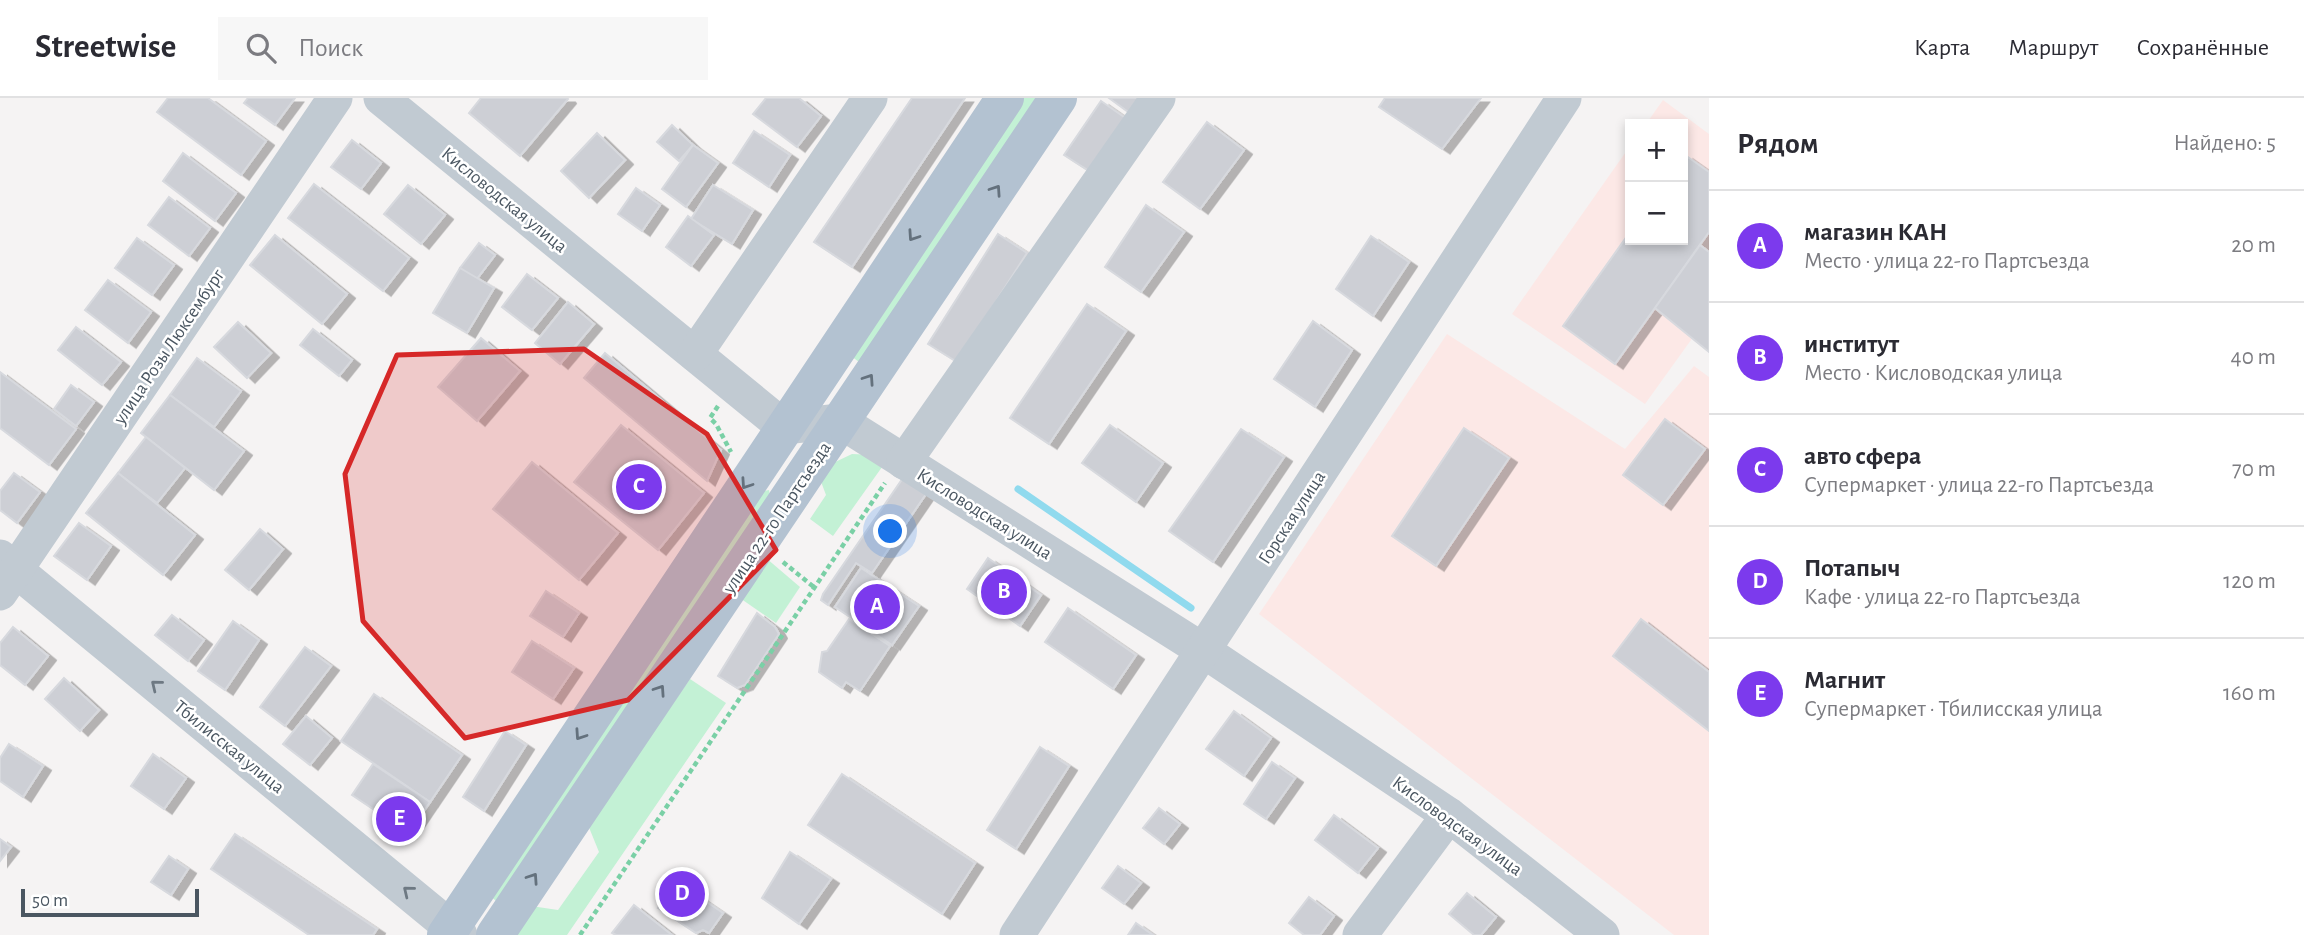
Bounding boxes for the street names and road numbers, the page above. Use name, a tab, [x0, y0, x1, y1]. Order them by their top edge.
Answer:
street label: Кисловодская улица	[438, 144, 571, 257]
street label: улица Розы Люксембург	[110, 266, 228, 429]
street label: улица 22-го Партсъезда	[719, 438, 835, 598]
street label: Кисловодская улица	[913, 465, 1055, 564]
street label: Горская улица	[1255, 468, 1329, 568]
street label: Тбилисская улица	[170, 697, 288, 797]
street label: Кисловодская улица	[1389, 773, 1526, 880]

